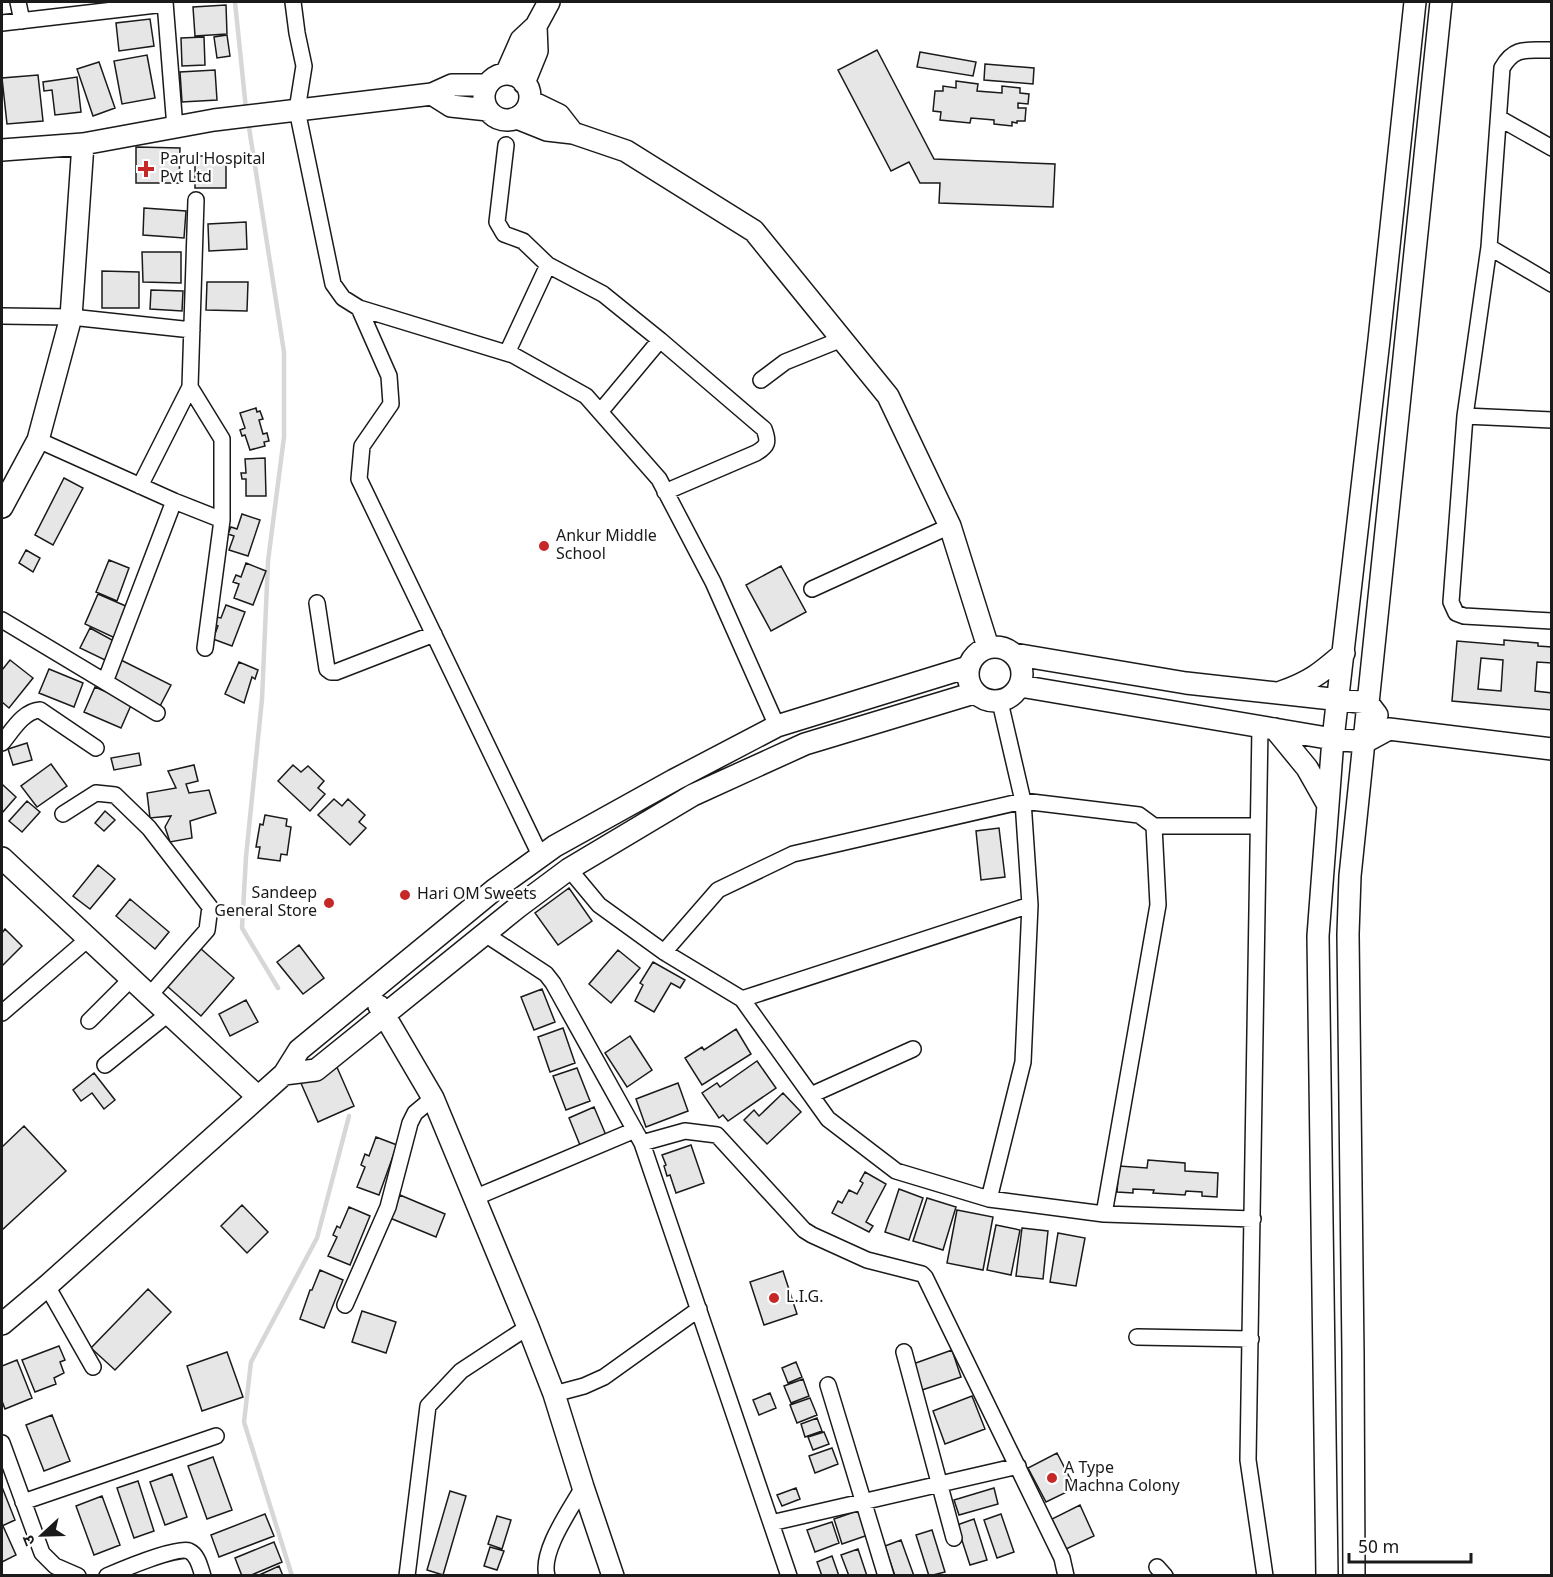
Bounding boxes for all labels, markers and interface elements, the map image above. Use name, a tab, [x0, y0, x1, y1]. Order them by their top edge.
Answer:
place label: Parul Hospital Pvt Ltd	[160, 150, 266, 189]
marker: Parul Hospital Pvt Ltd	[137, 160, 155, 178]
place label: Ankur Middle School	[556, 527, 657, 566]
marker: Ankur Middle School	[537, 539, 551, 553]
place label: Sandeep General Store	[214, 884, 317, 923]
place label: Hari OM Sweets	[417, 885, 537, 906]
marker: Hari OM Sweets	[398, 888, 412, 902]
marker: Sandeep General Store	[322, 896, 336, 910]
place label: L.I.G.	[786, 1288, 824, 1309]
marker: L.I.G.	[767, 1291, 781, 1305]
place label: A Type Machna Colony	[1064, 1459, 1181, 1498]
marker: A Type Machna Colony	[1045, 1471, 1059, 1485]
north arrow	[12, 1505, 72, 1565]
scale bar	[1349, 1526, 1470, 1564]
text: उ	[19, 1531, 42, 1548]
text: 50 m	[1358, 1537, 1399, 1560]

